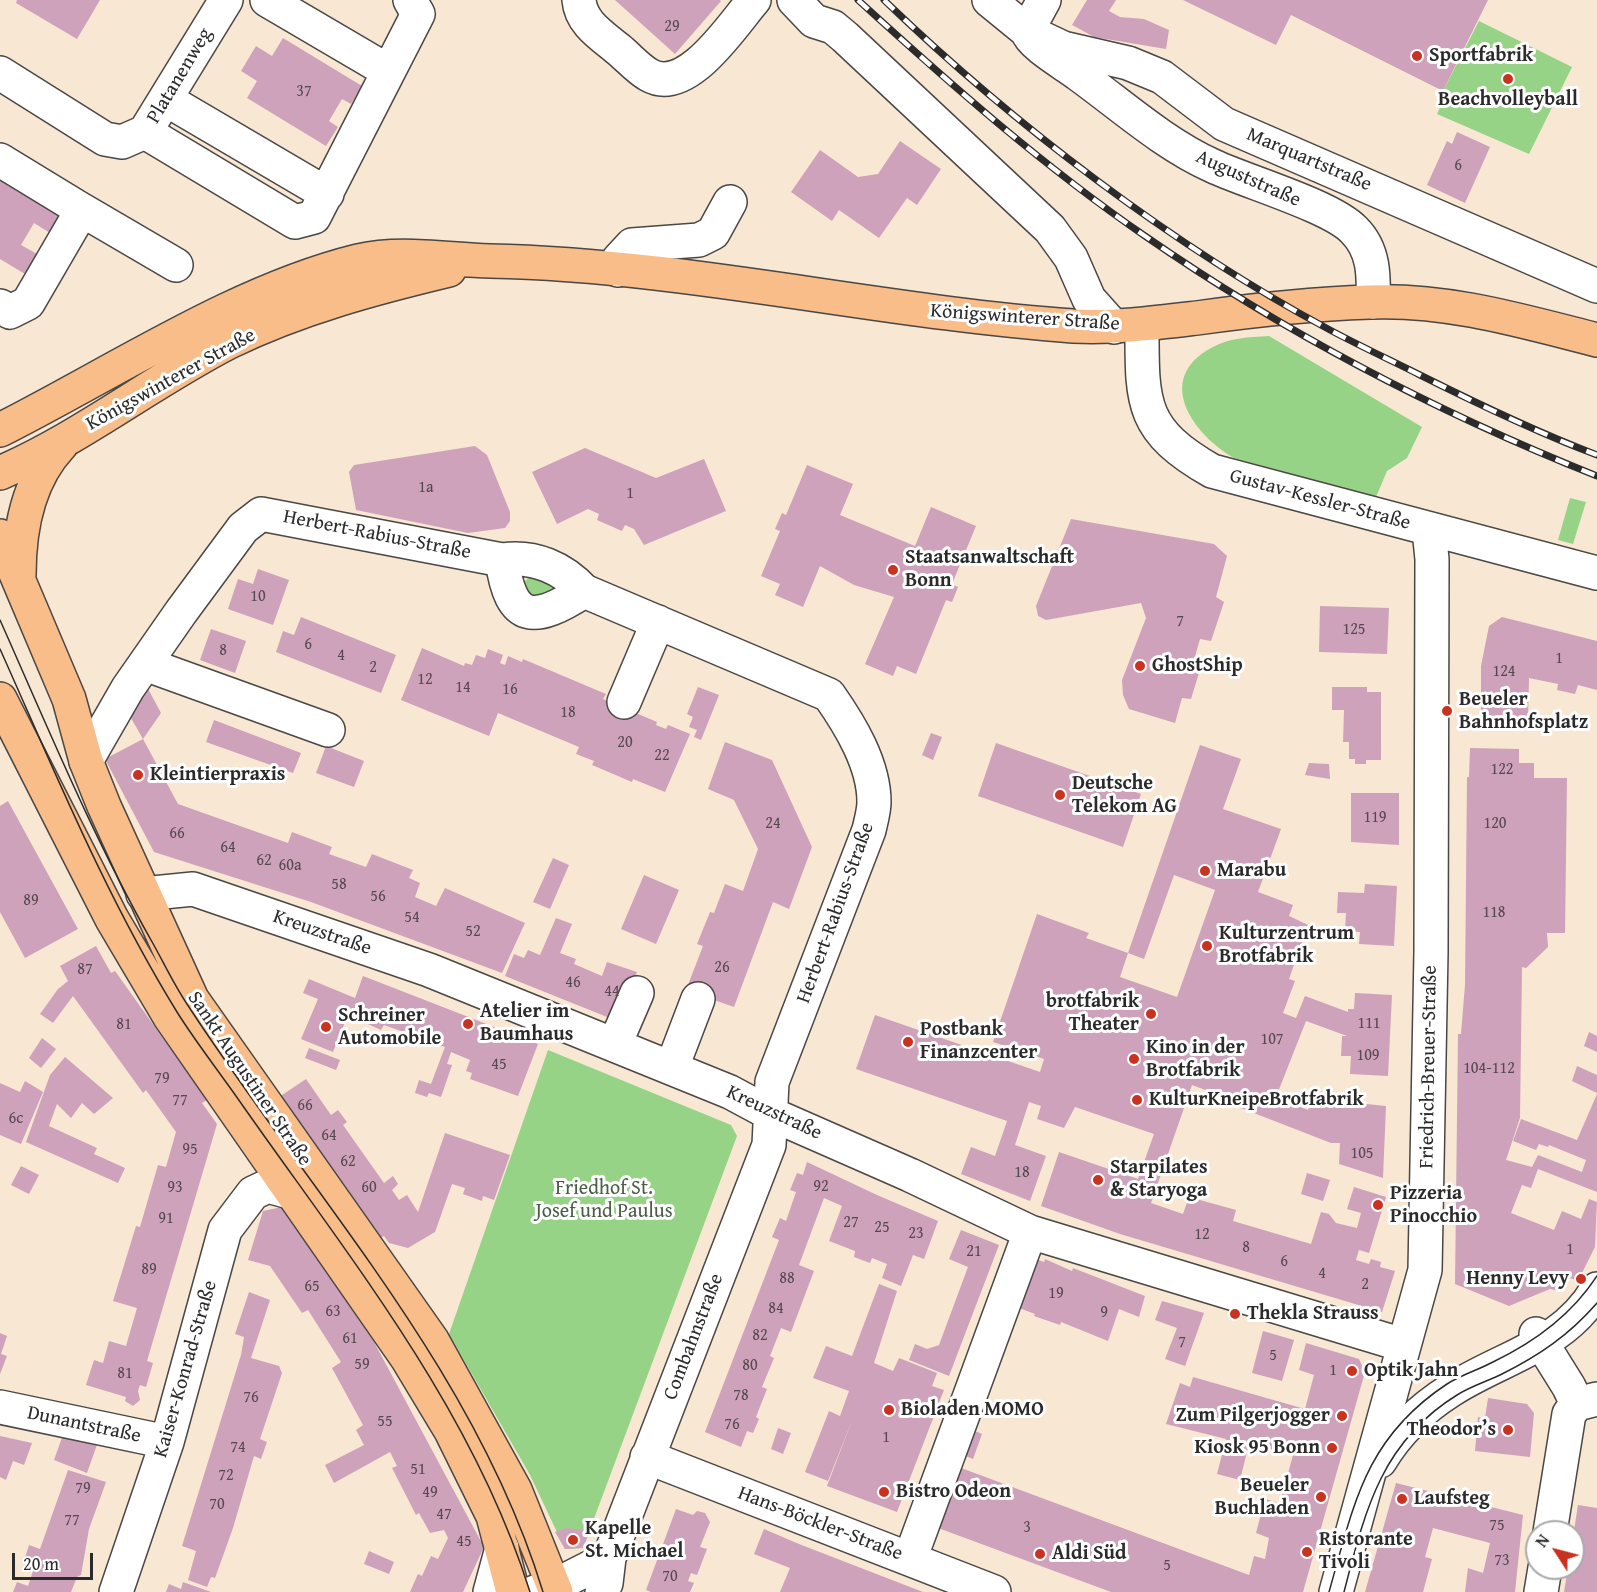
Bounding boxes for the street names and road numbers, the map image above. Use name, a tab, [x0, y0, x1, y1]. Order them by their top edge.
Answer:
street label: Platanenweg	[142, 24, 218, 128]
street label: Marquartstraße	[1243, 123, 1375, 197]
street label: Auguststraße	[1192, 145, 1304, 213]
street label: Königswinterer Straße	[930, 299, 1120, 337]
street label: Königswinterer Straße	[82, 324, 260, 436]
street label: Gustav-Kessler-Straße	[1227, 464, 1413, 536]
street label: Herbert-Rabius-Straße	[281, 505, 473, 565]
street label: Herbert-Rabius-Straße	[792, 819, 880, 1007]
street label: Kreuzstraße	[270, 905, 374, 961]
street label: Friedrich-Breuer-Straße	[1415, 965, 1443, 1169]
street label: Sankt Augustiner Straße	[182, 987, 316, 1171]
street label: Kreuzstraße	[723, 1080, 825, 1146]
street label: Combahnstraße	[659, 1270, 729, 1404]
street label: Kaiser-Konrad-Straße	[149, 1278, 223, 1460]
street label: Dunantstraße	[25, 1401, 143, 1449]
street label: Hans-Böckler-Straße	[734, 1482, 906, 1566]

